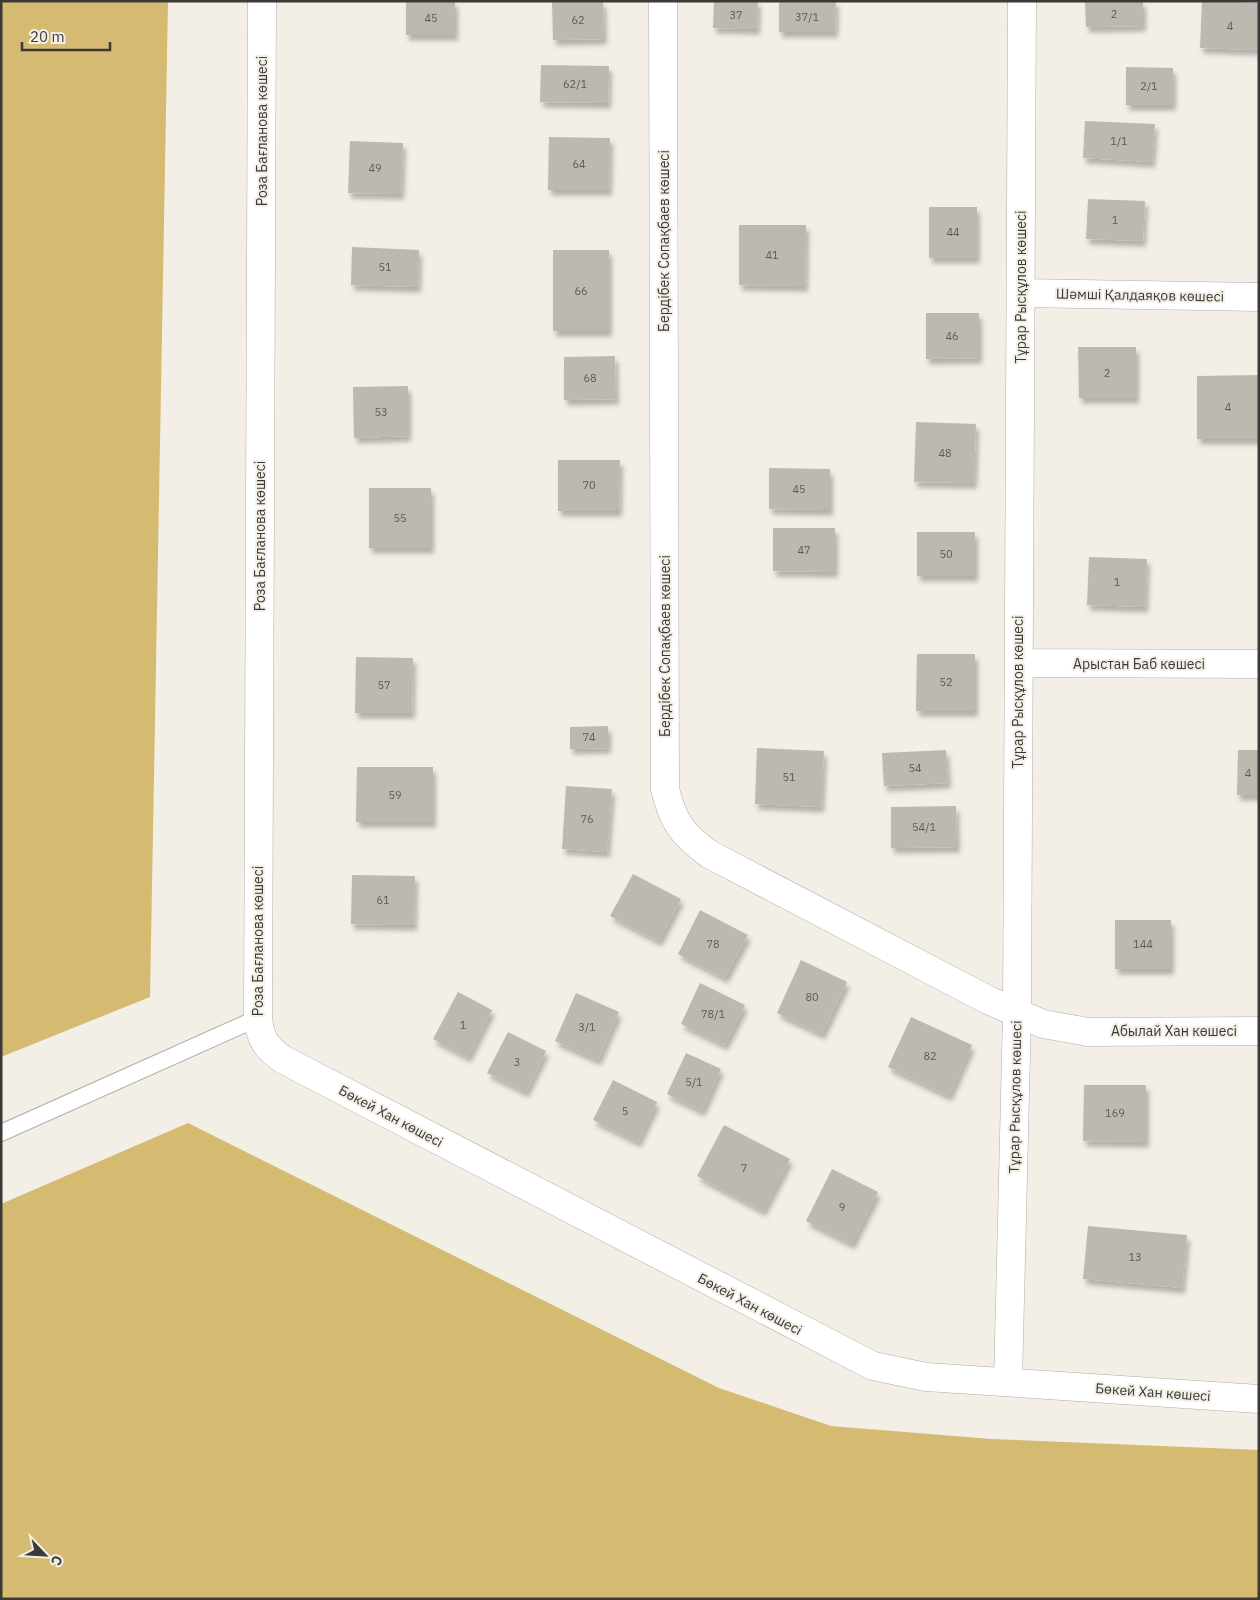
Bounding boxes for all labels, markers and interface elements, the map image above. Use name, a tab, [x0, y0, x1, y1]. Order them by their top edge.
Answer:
house number: 2	[1111, 7, 1117, 21]
house number: 37	[729, 8, 743, 22]
house number: 37/1	[795, 10, 819, 24]
house number: 45	[424, 11, 438, 25]
house number: 62	[571, 13, 585, 27]
house number: 4	[1227, 19, 1234, 33]
scale bar	[22, 20, 110, 52]
text: 20 m	[30, 27, 65, 46]
street label: Роза Бағланова көшесі	[253, 56, 271, 206]
house number: 62/1	[563, 77, 587, 91]
house number: 2/1	[1140, 79, 1158, 93]
house number: 1/1	[1110, 134, 1128, 148]
street label: Бердібек Сопақбаев көшесі	[655, 150, 673, 332]
house number: 64	[572, 157, 586, 171]
house number: 49	[368, 161, 382, 175]
street label: Тұрар Рысқұлов көшесі	[1012, 210, 1030, 364]
house number: 1	[1112, 213, 1119, 227]
house number: 44	[946, 225, 960, 239]
house number: 41	[765, 248, 779, 262]
house number: 51	[378, 260, 392, 274]
house number: 66	[574, 284, 588, 298]
street label: Шәмші Қалдаяқов көшесі	[1056, 285, 1224, 305]
house number: 46	[945, 329, 959, 343]
house number: 2	[1104, 366, 1110, 380]
house number: 68	[583, 371, 597, 385]
house number: 4	[1225, 400, 1232, 414]
house number: 53	[374, 405, 388, 419]
house number: 48	[938, 446, 952, 460]
street label: Роза Бағланова көшесі	[251, 461, 269, 611]
house number: 70	[582, 478, 596, 492]
house number: 45	[792, 482, 806, 496]
house number: 55	[393, 511, 407, 525]
house number: 47	[797, 543, 811, 557]
house number: 50	[939, 547, 953, 561]
street label: Бердібек Сопақбаев көшесі	[656, 555, 674, 737]
house number: 1	[1114, 575, 1121, 589]
street label: Тұрар Рысқұлов көшесі	[1009, 615, 1027, 769]
street label: Арыстан Баб көшесі	[1073, 655, 1205, 673]
house number: 52	[939, 675, 953, 689]
house number: 57	[377, 678, 391, 692]
house number: 74	[582, 730, 596, 744]
house number: 54	[908, 761, 922, 775]
house number: 4	[1245, 766, 1252, 780]
house number: 51	[782, 770, 796, 784]
house number: 59	[388, 788, 402, 802]
house number: 76	[580, 812, 594, 826]
house number: 54/1	[912, 820, 936, 834]
street label: Роза Бағланова көшесі	[249, 866, 267, 1016]
house number: 61	[376, 893, 390, 907]
house number: 78	[706, 937, 720, 951]
house number: 144	[1133, 937, 1153, 951]
house number: 80	[805, 990, 819, 1004]
house number: 78/1	[701, 1007, 725, 1021]
house number: 1	[460, 1018, 467, 1032]
house number: 3/1	[578, 1020, 596, 1034]
street label: Тұрар Рысқұлов көшесі	[1005, 1020, 1025, 1174]
street label: Абылай Хан көшесі	[1111, 1022, 1237, 1040]
house number: 82	[923, 1049, 937, 1063]
house number: 3	[514, 1055, 520, 1069]
house number: 5/1	[685, 1075, 703, 1089]
street label: Бөкей Хан көшесі	[336, 1081, 446, 1151]
house number: 5	[622, 1104, 628, 1118]
house number: 169	[1105, 1106, 1125, 1120]
house number: 7	[741, 1161, 747, 1175]
house number: 9	[839, 1200, 845, 1214]
house number: 13	[1128, 1250, 1142, 1264]
street label: Бөкей Хан көшесі	[695, 1269, 805, 1339]
street label: Бөкей Хан көшесі	[1095, 1379, 1211, 1405]
north arrow	[20, 1530, 70, 1580]
text: С	[47, 1553, 67, 1568]

